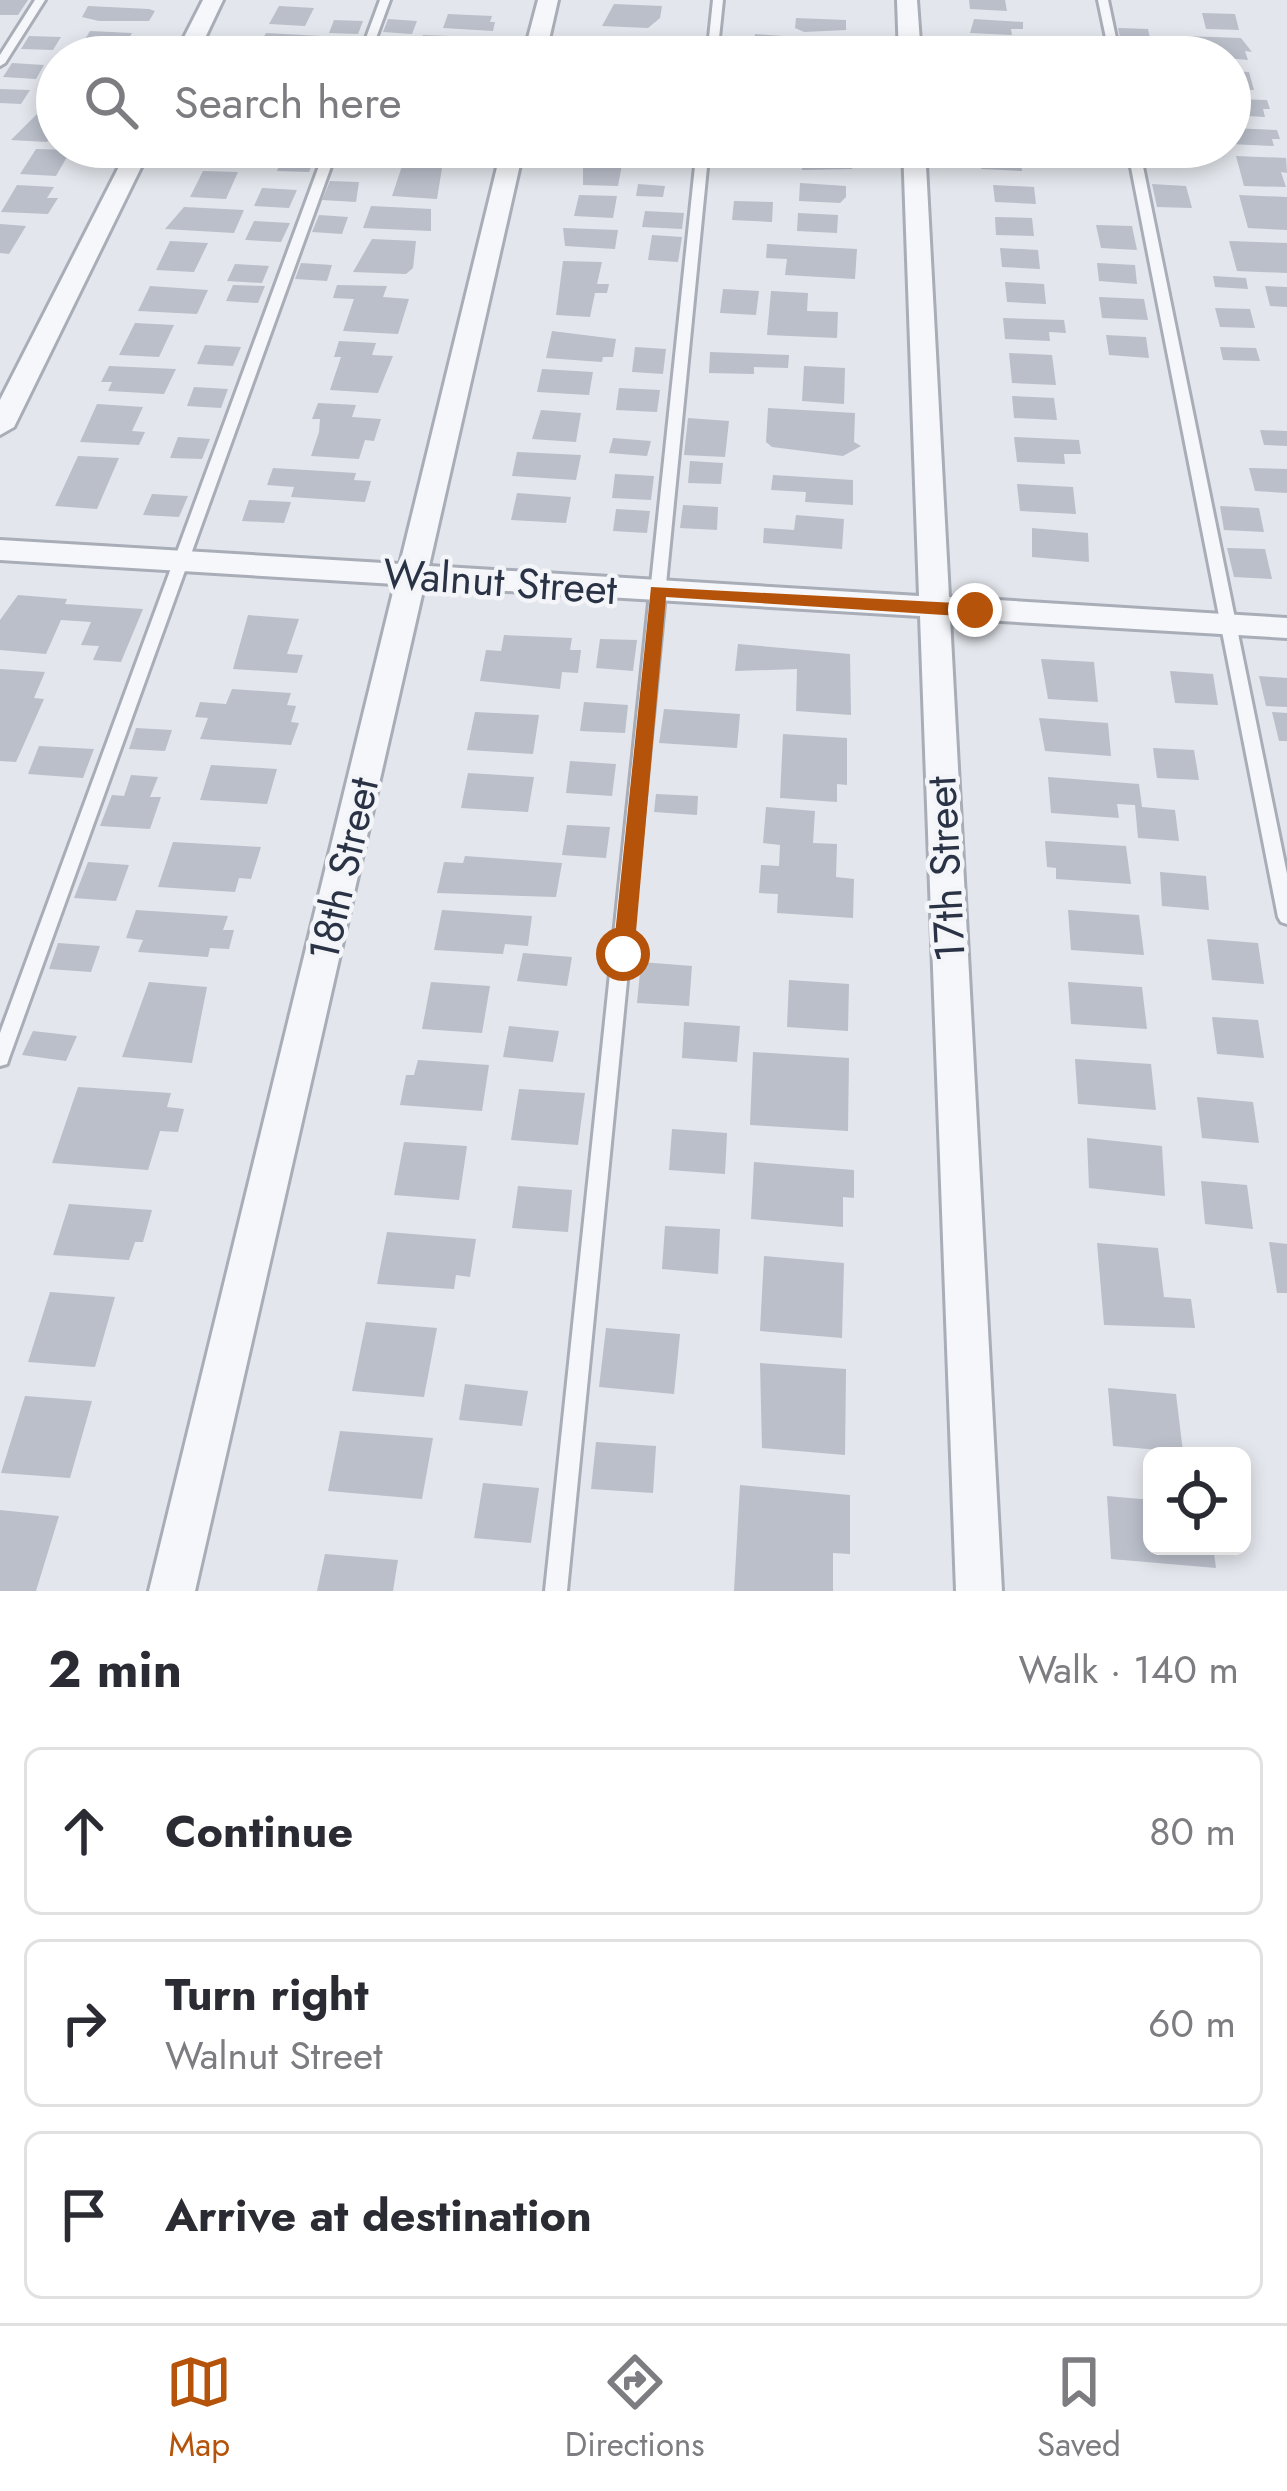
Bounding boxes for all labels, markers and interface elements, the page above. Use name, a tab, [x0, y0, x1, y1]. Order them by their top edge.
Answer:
search box	[36, 36, 1251, 168]
icon: search	[78, 69, 144, 135]
text: Search here	[174, 70, 402, 135]
street label: Walnut Street	[381, 543, 619, 620]
route end	[948, 583, 1002, 637]
street label: 18th Street	[293, 771, 394, 967]
street label: 17th Street	[910, 775, 981, 963]
route start	[596, 927, 650, 981]
map controls	[1143, 1447, 1251, 1555]
button: locate	[1143, 1447, 1251, 1555]
text: 2 min	[48, 1632, 182, 1706]
text: Walk · 140 m	[1018, 1641, 1239, 1698]
icon: ahead	[51, 1798, 117, 1864]
text: Continue	[165, 1799, 353, 1864]
text: 80 m	[1149, 1803, 1236, 1860]
text: Turn right	[165, 1962, 369, 2027]
icon: right	[51, 1990, 117, 2056]
text: 60 m	[1148, 1995, 1236, 2052]
text: Walnut Street	[165, 2027, 383, 2084]
icon: arrive	[51, 2182, 117, 2248]
text: Arrive at destination	[165, 2183, 592, 2248]
tab: Map	[166, 2349, 232, 2468]
tab: Directions	[565, 2349, 705, 2468]
tab: Saved	[1037, 2349, 1121, 2468]

